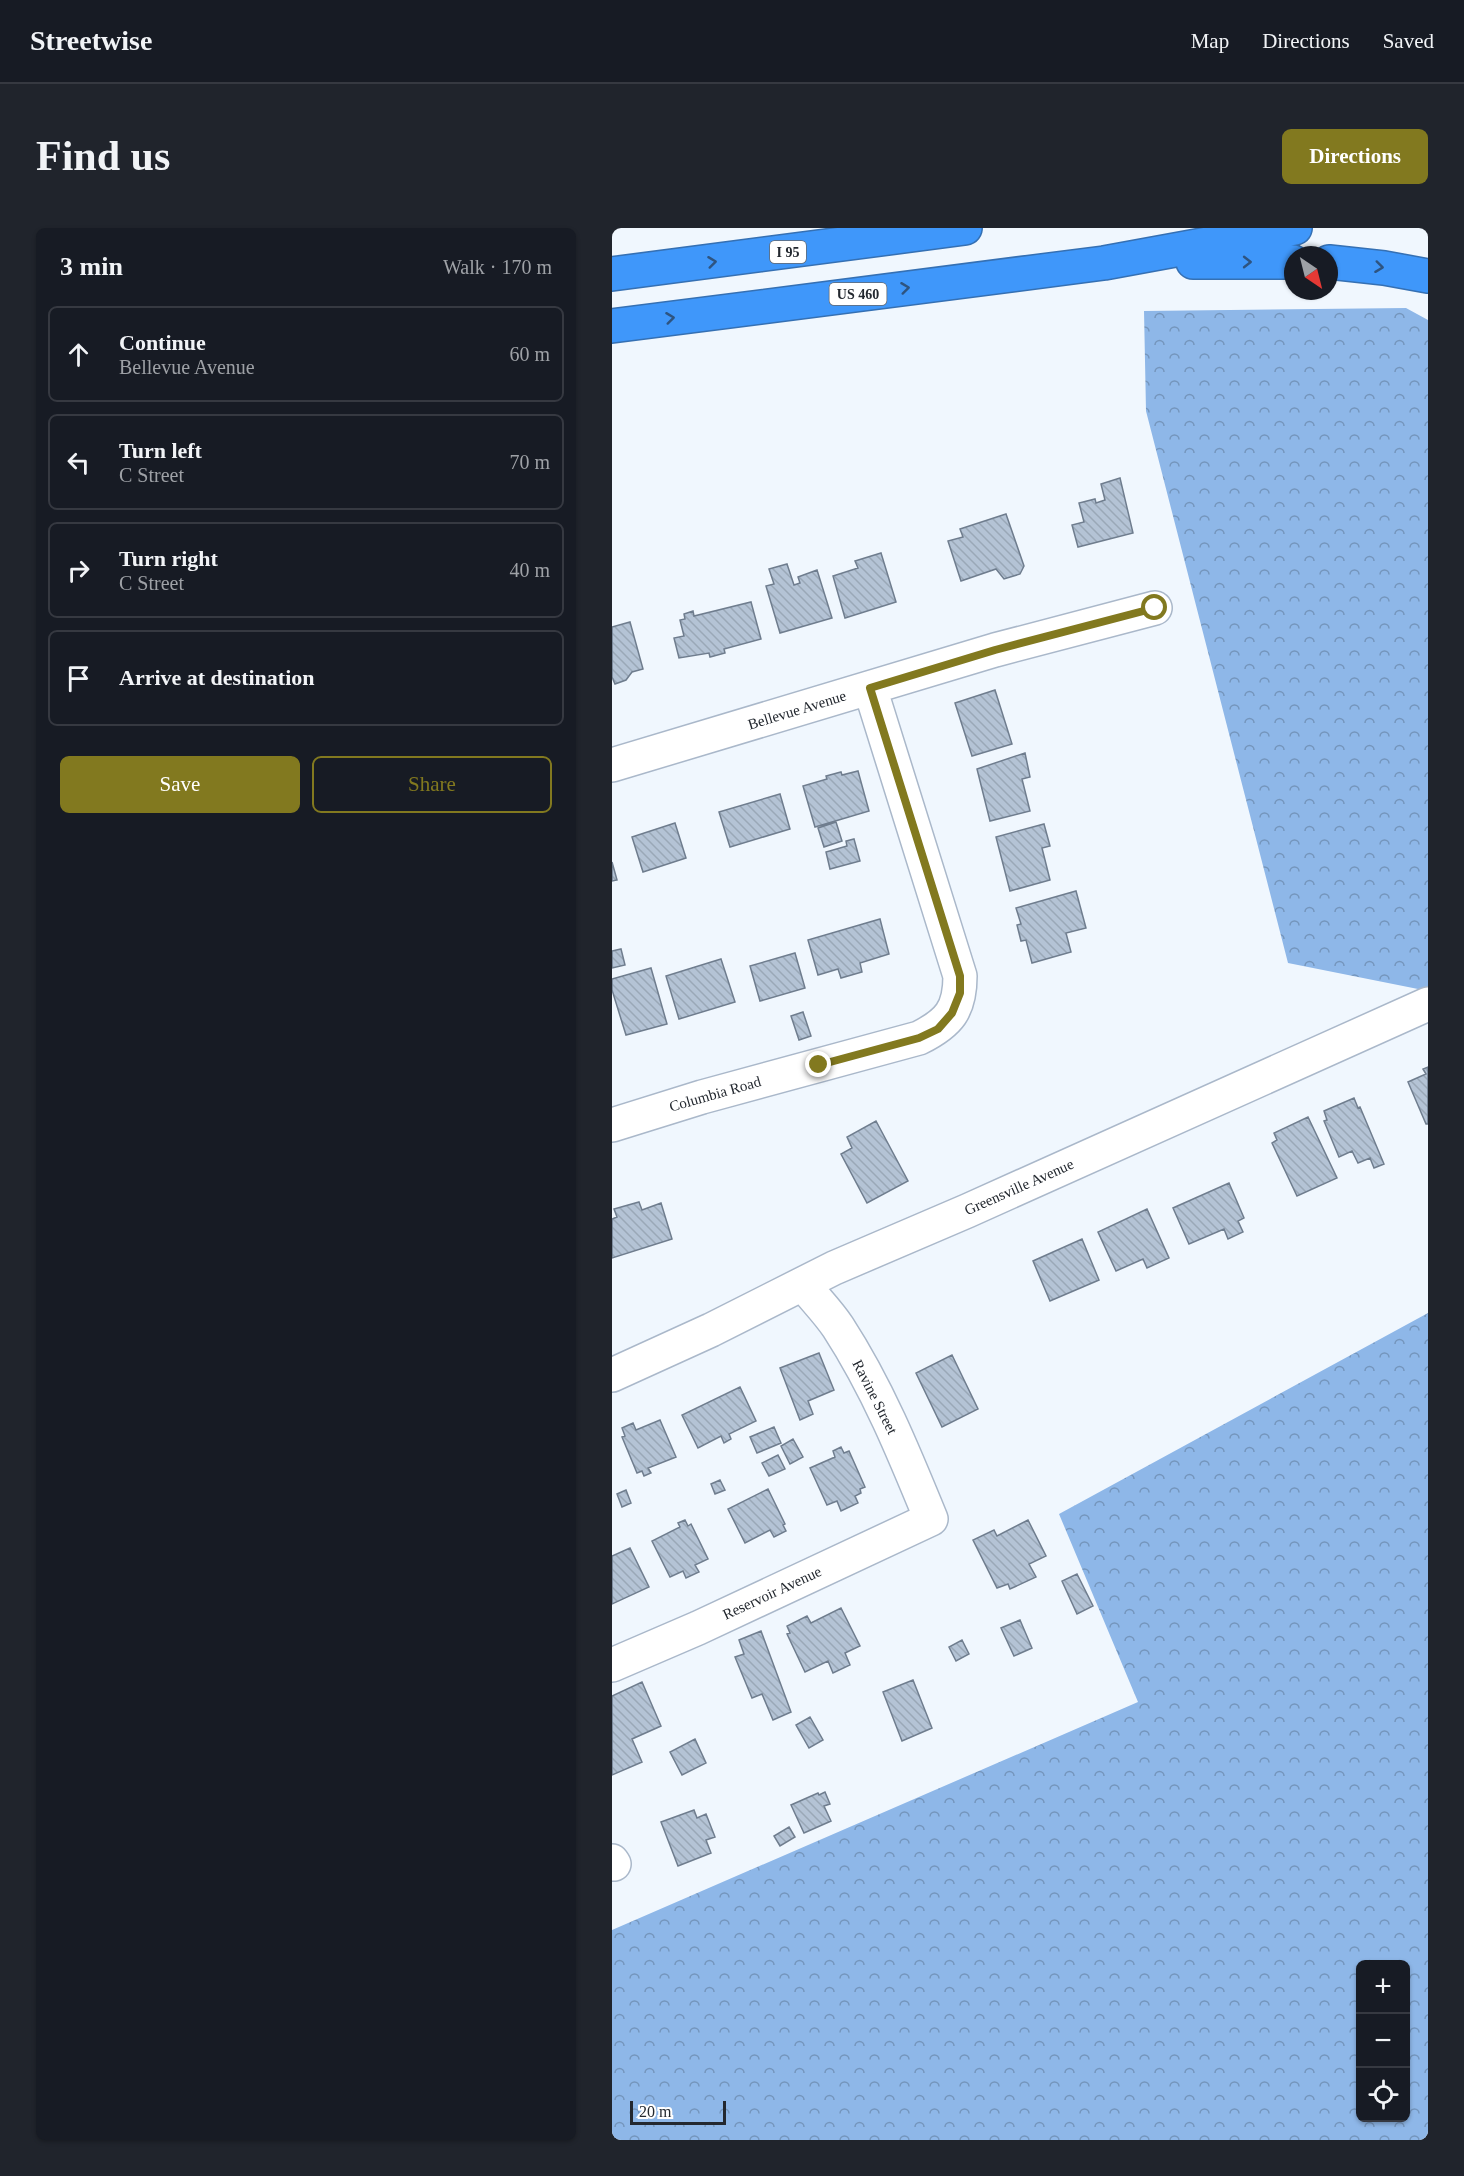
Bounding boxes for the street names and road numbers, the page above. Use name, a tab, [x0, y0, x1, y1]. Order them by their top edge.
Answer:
road number: I 95	[770, 241, 806, 263]
road number: US 460	[830, 283, 886, 305]
street label: Bellevue Avenue	[746, 687, 848, 733]
street label: Columbia Road	[667, 1073, 763, 1115]
street label: Greensville Avenue	[962, 1156, 1076, 1218]
street label: Ravine Street	[849, 1357, 901, 1438]
street label: Reservoir Avenue	[720, 1563, 824, 1623]

